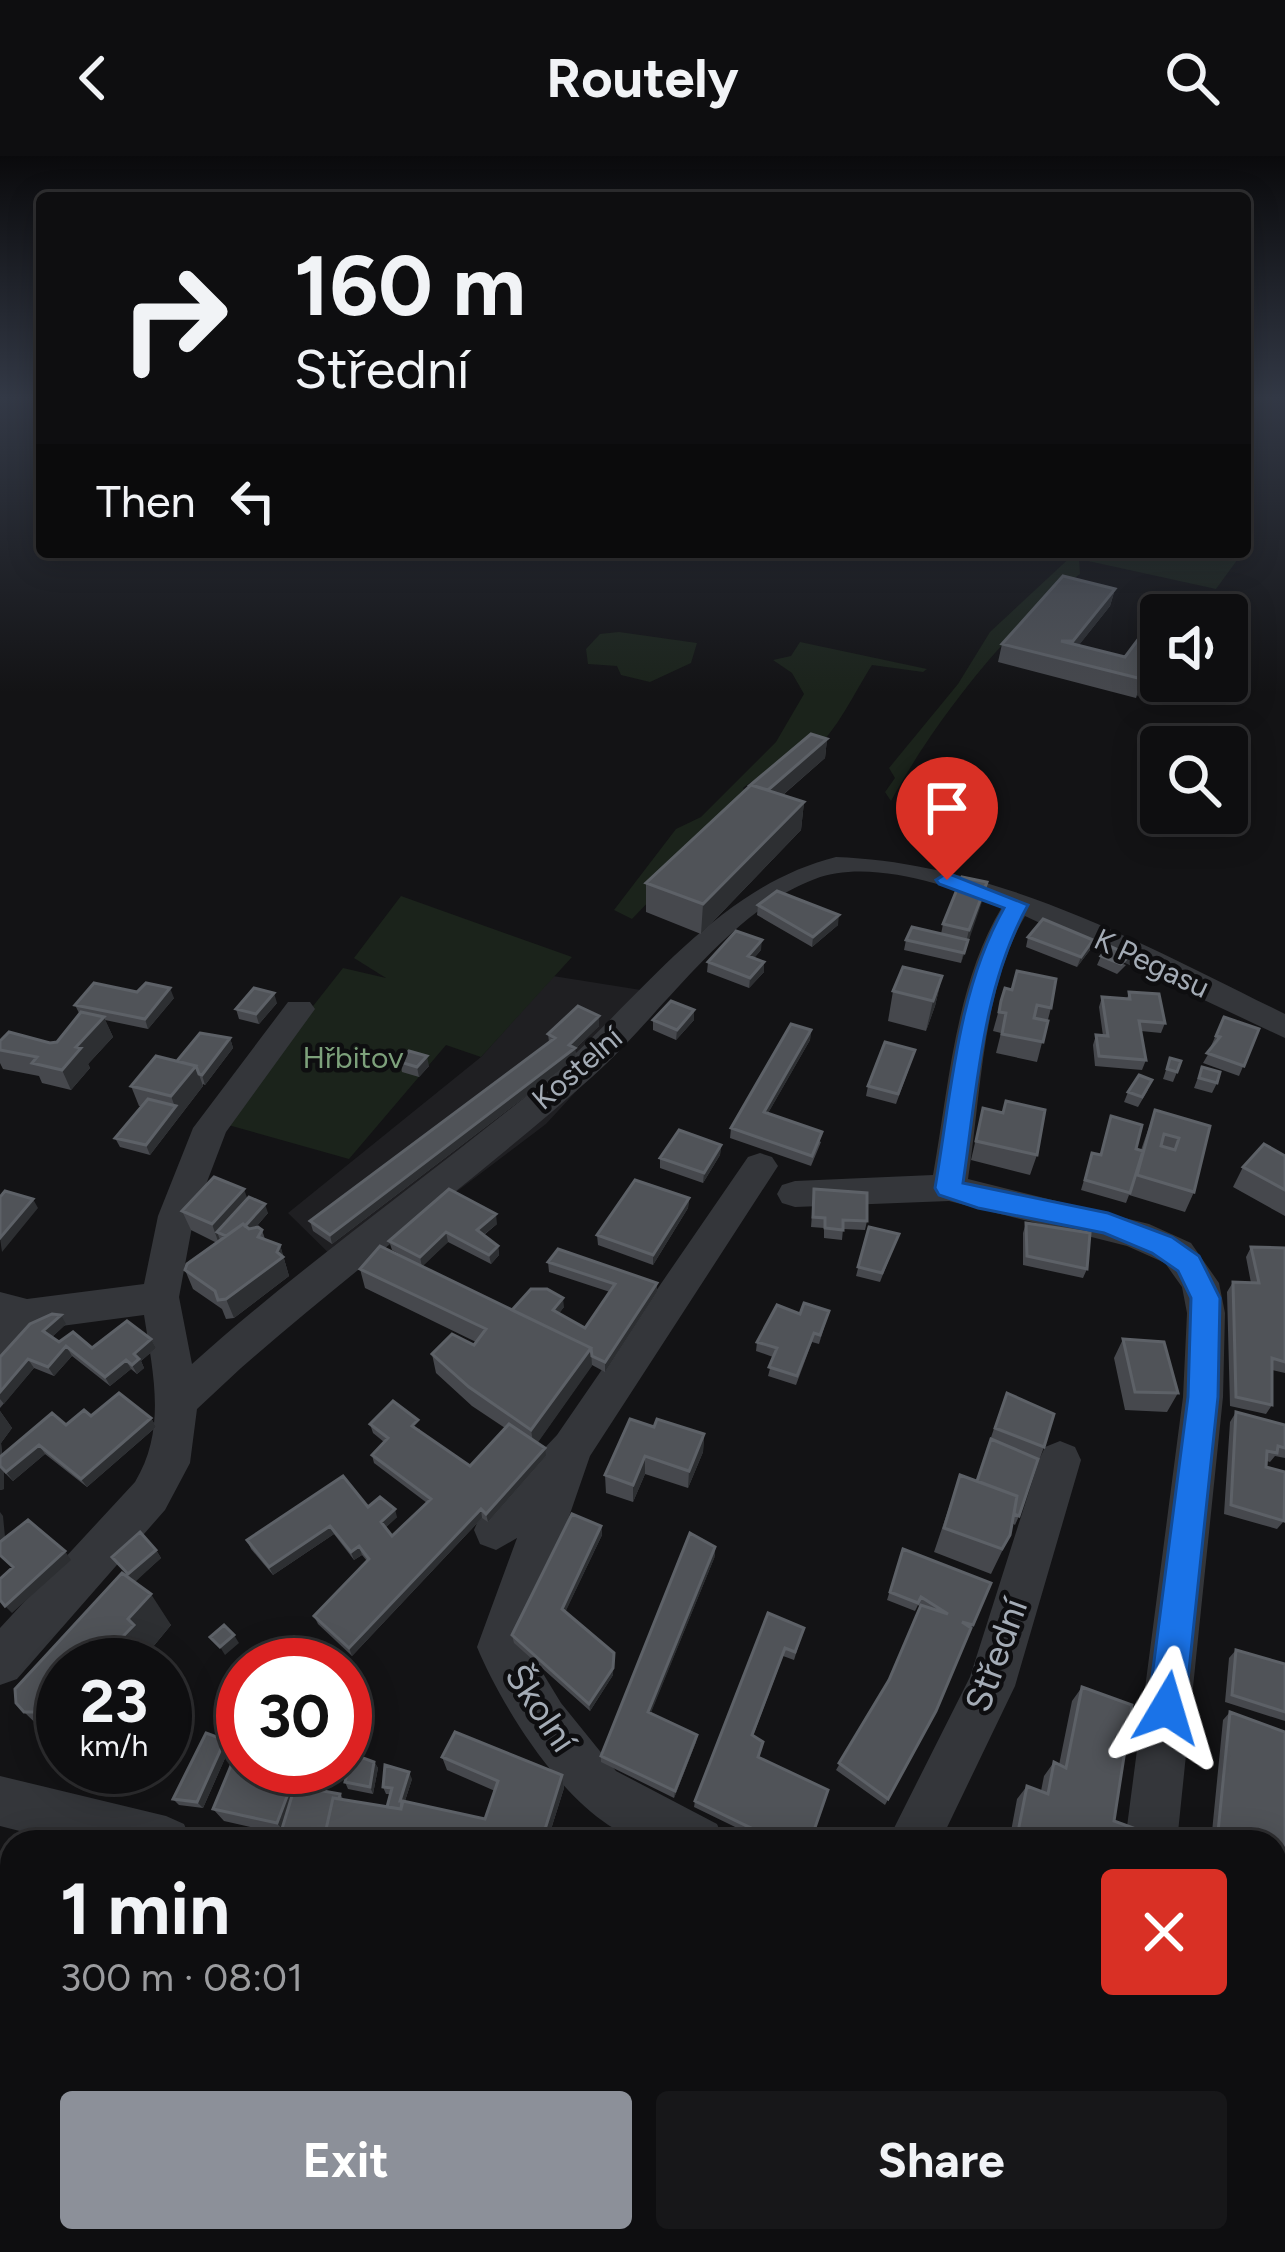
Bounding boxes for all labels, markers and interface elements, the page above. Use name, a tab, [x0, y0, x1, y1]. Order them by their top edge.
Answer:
icon: back	[60, 45, 126, 111]
icon: search	[1159, 45, 1225, 111]
text: Routely	[546, 46, 739, 111]
text: 160 m	[294, 235, 526, 336]
icon: right	[96, 240, 252, 396]
text: Střední	[294, 337, 470, 402]
icon: left	[220, 468, 286, 534]
text: Then	[96, 474, 196, 528]
map controls	[1140, 594, 1248, 834]
button: sound	[1140, 594, 1248, 702]
button: search	[1140, 726, 1248, 834]
pin	[896, 757, 998, 880]
icon: arrive	[914, 775, 980, 841]
street label: K Pegasu	[1089, 920, 1215, 1006]
street label: Kostelní	[524, 1017, 631, 1117]
park label: Hřbitov	[302, 1039, 404, 1076]
street label: Střední	[956, 1591, 1037, 1717]
speed limit sign: 30	[216, 1638, 372, 1794]
position arrow	[1104, 1645, 1230, 1771]
street label: Školní	[496, 1656, 587, 1761]
text: 23	[80, 1665, 148, 1737]
text: km/h	[80, 1727, 148, 1764]
text: 1 min	[60, 1866, 230, 1952]
button: close	[1101, 1869, 1227, 1995]
text: 300 m · 08:01	[60, 1954, 303, 2001]
button: Exit	[60, 2091, 632, 2229]
button: Share	[656, 2091, 1227, 2229]

